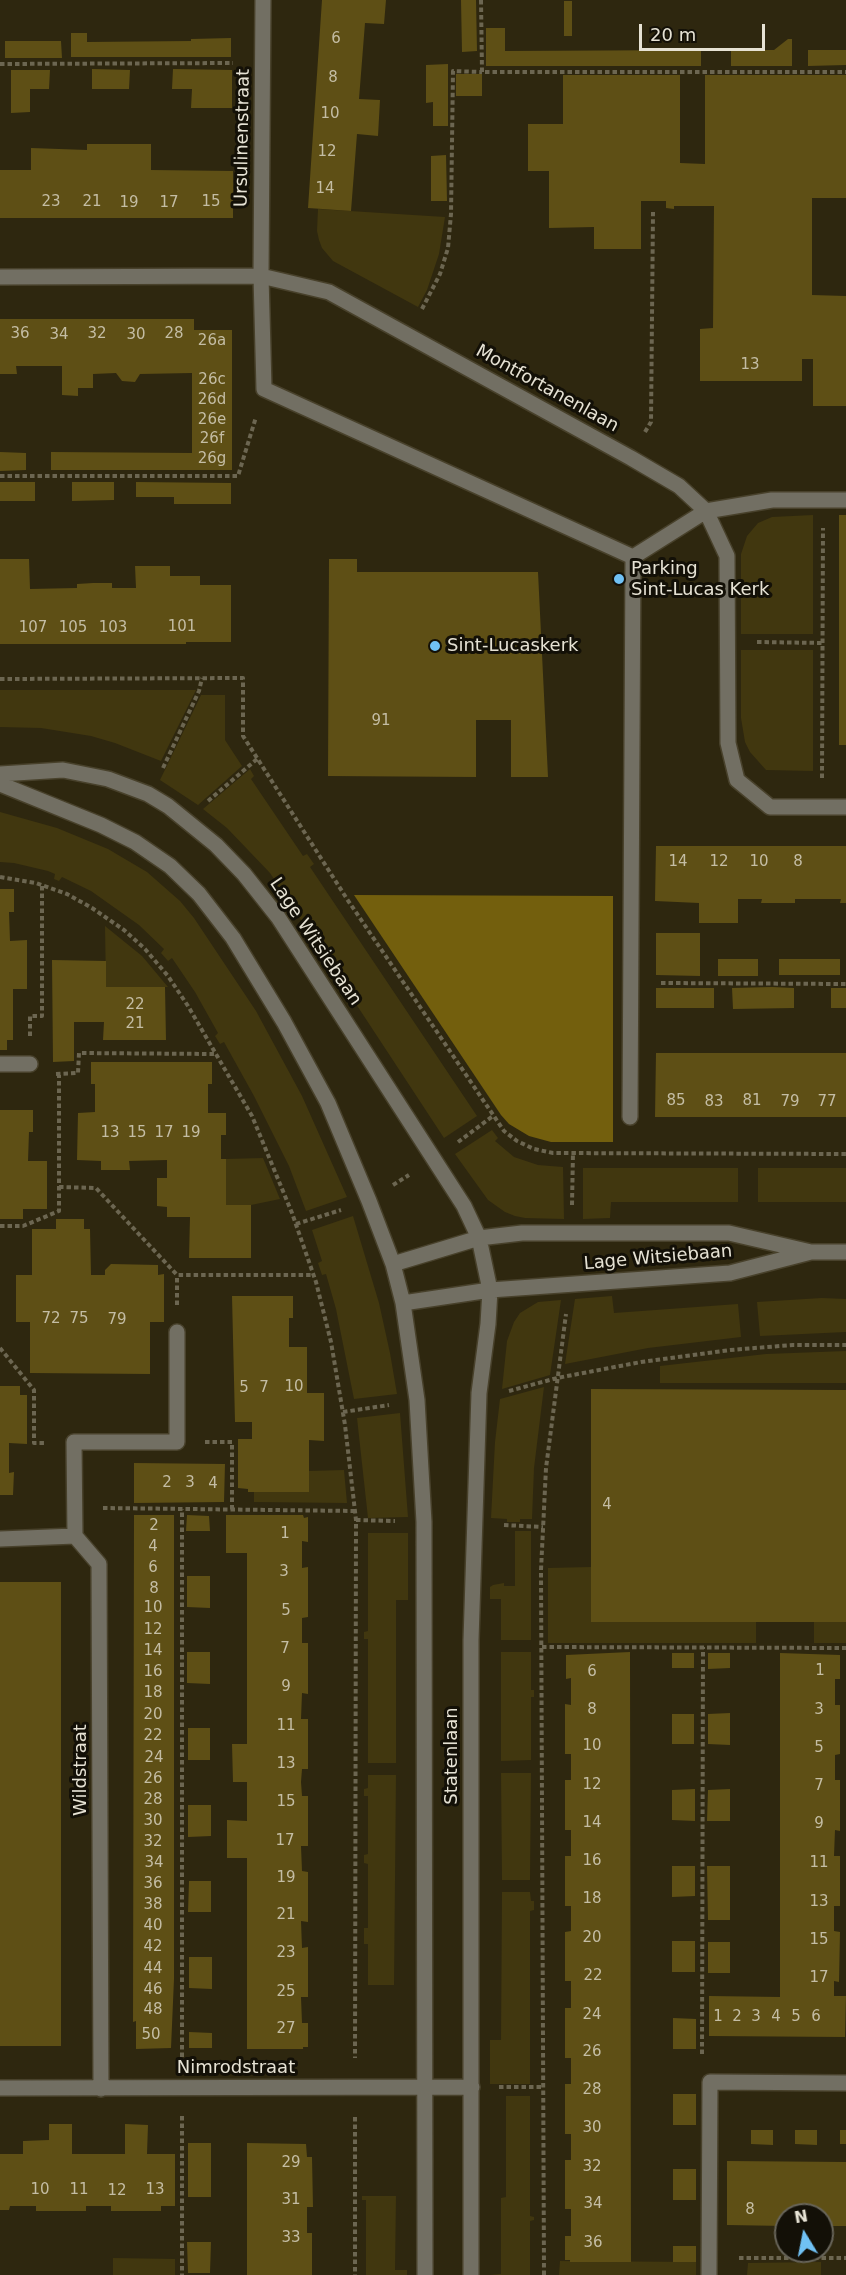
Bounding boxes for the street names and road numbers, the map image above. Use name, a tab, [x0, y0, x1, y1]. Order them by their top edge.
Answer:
street label: Ursulinenstraat	[231, 69, 255, 207]
street label: Montfortanenlaan	[472, 341, 622, 437]
street label: Lage Witsiebaan	[264, 874, 366, 1010]
street label: Lage Witsiebaan	[583, 1241, 733, 1275]
street label: Statenlaan	[441, 1707, 463, 1805]
street label: Wildstraat	[70, 1724, 92, 1816]
street label: Nimrodstraat	[177, 2057, 295, 2079]

